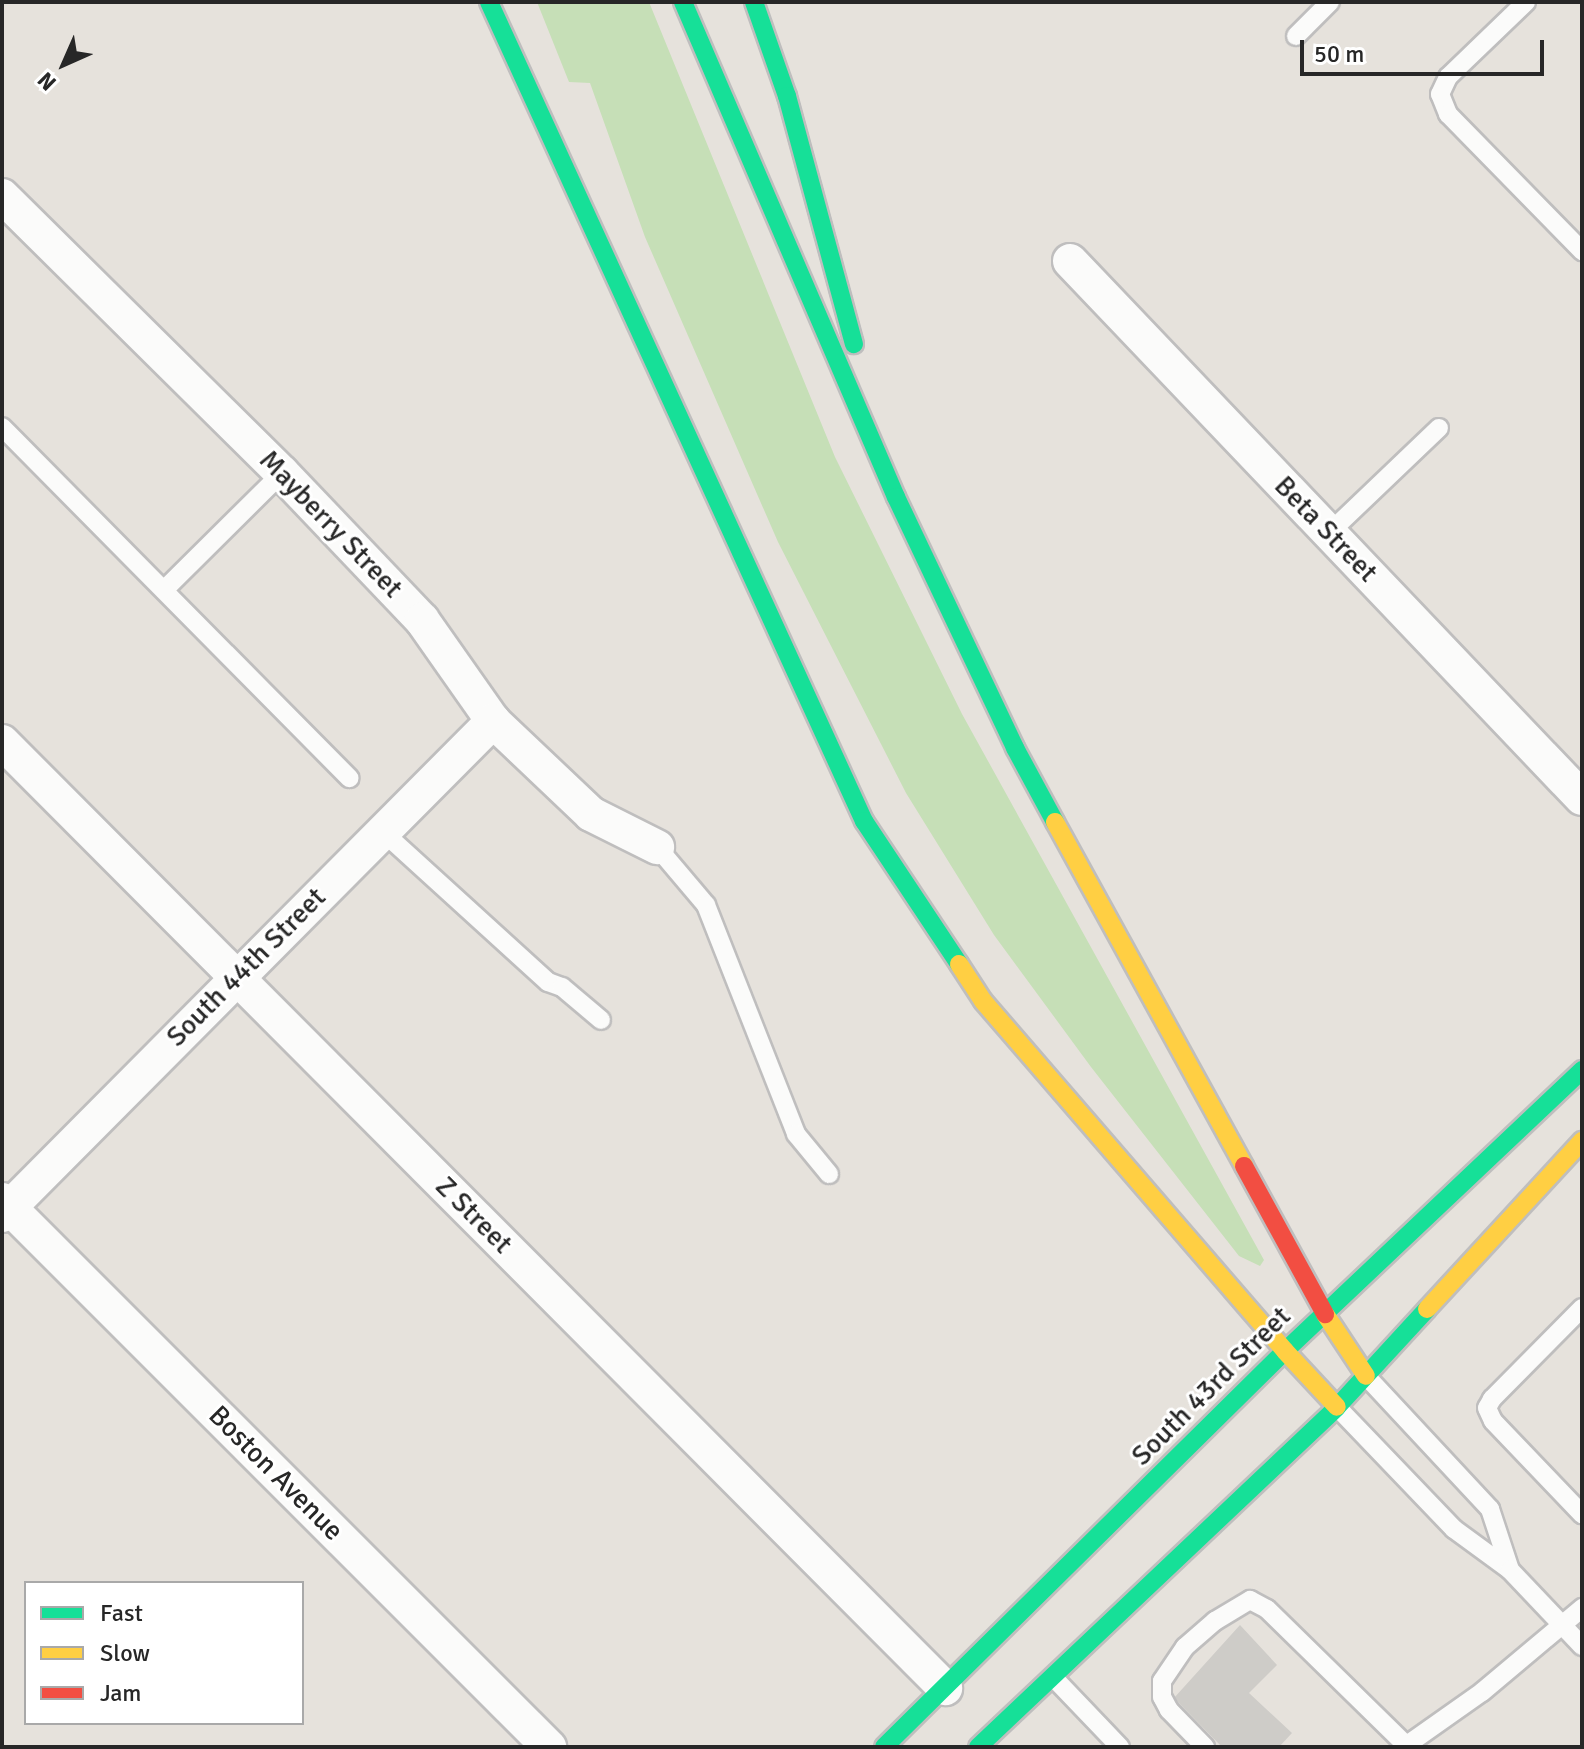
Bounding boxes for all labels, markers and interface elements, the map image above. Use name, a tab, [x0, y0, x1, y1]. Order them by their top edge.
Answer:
north arrow	[24, 24, 104, 104]
scale bar	[1304, 24, 1548, 74]
text: 50 m	[1314, 39, 1364, 69]
text: N	[32, 66, 62, 96]
street label: Mayberry Street	[252, 443, 410, 605]
street label: Beta Street	[1267, 469, 1385, 589]
street label: South 44th Street	[160, 881, 332, 1053]
street label: Z Street	[429, 1170, 519, 1260]
street label: South 43rd Street	[1125, 1300, 1297, 1472]
street label: Boston Avenue	[202, 1399, 350, 1547]
legend	[24, 1581, 304, 1725]
text: Fast	[100, 1598, 143, 1628]
text: Slow	[100, 1638, 150, 1668]
text: Jam	[100, 1678, 141, 1708]

